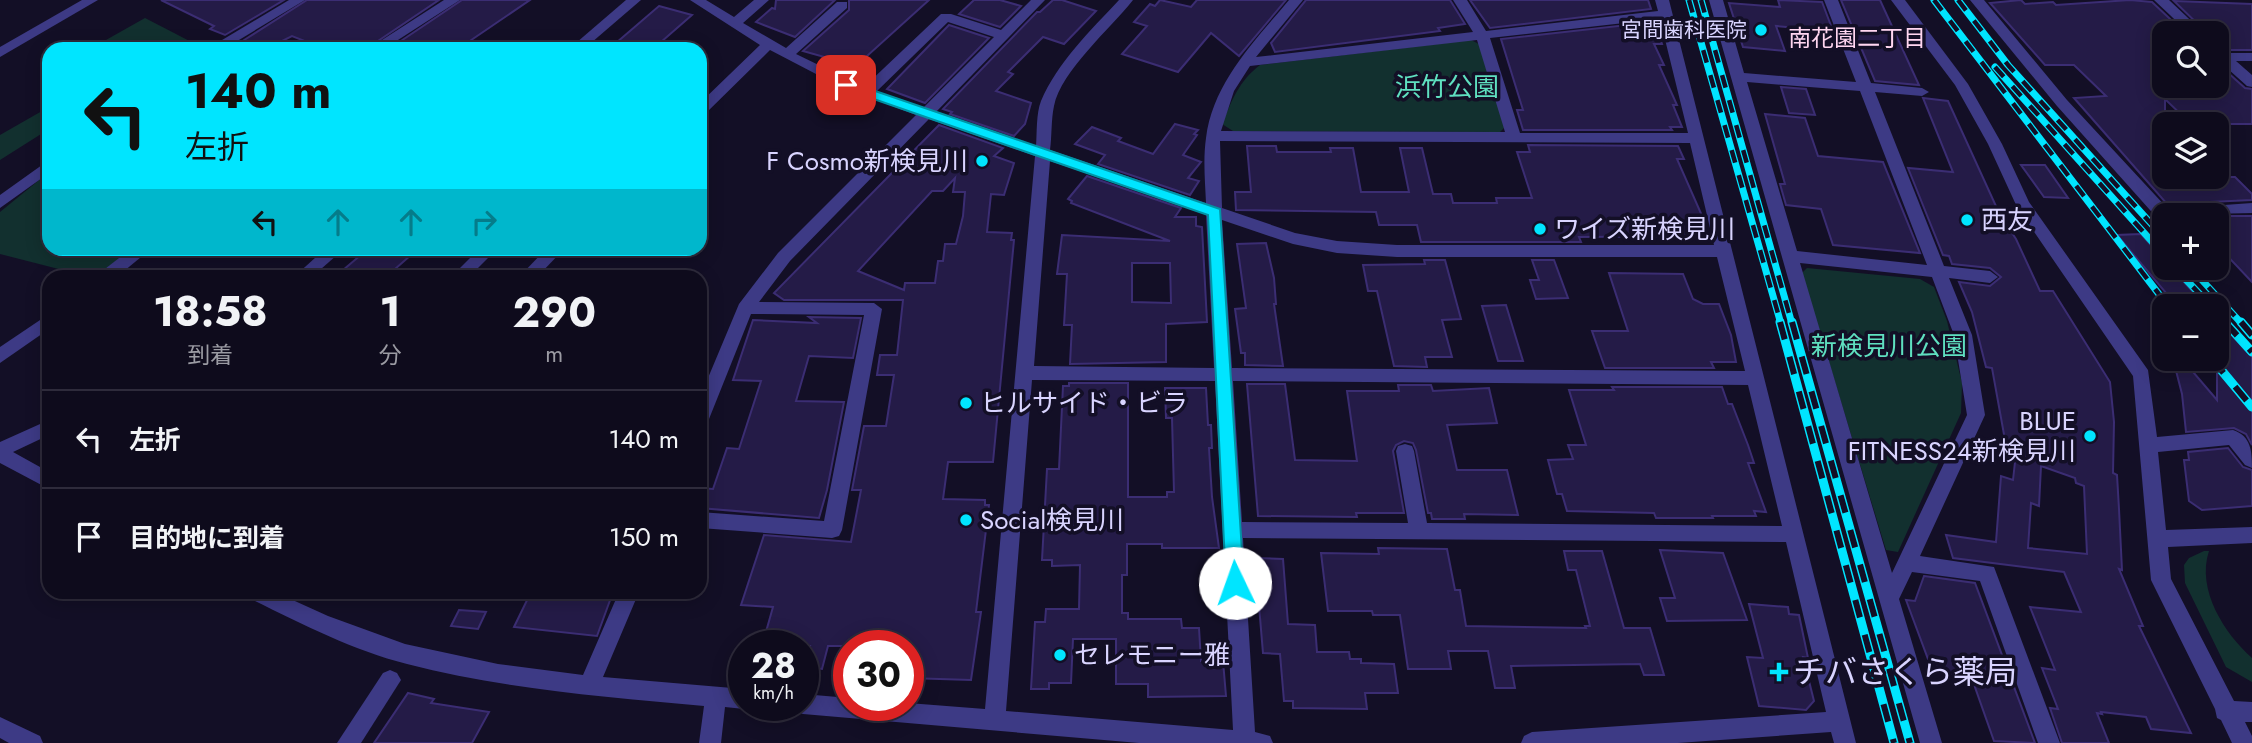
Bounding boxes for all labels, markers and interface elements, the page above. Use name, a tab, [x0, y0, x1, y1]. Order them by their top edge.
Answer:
place label: 宮間歯科医院	[1621, 15, 1747, 45]
district label: 南花園二丁目	[1788, 21, 1926, 55]
map controls	[2152, 21, 2229, 371]
button: search	[2152, 21, 2229, 98]
marker: 宮間歯科医院	[1753, 22, 1769, 38]
pin	[816, 55, 876, 115]
text: 140 m	[185, 56, 331, 126]
icon: arrive	[827, 66, 865, 104]
park label: 浜竹公園	[1395, 68, 1499, 106]
icon: left	[70, 70, 161, 161]
button: layers	[2152, 112, 2229, 189]
text: 左折	[185, 124, 249, 170]
place label: F Cosmo新検見川	[766, 142, 968, 180]
marker: F Cosmo新検見川	[974, 153, 990, 169]
place label: 西友	[1981, 201, 2033, 239]
icon: left	[246, 203, 284, 241]
icon: ahead	[319, 203, 357, 241]
icon: ahead	[392, 203, 430, 241]
icon: right	[465, 203, 503, 241]
button: +	[2152, 203, 2229, 280]
place label: ワイズ新検見川	[1554, 210, 1735, 248]
marker: 西友	[1959, 212, 1975, 228]
marker: ワイズ新検見川	[1532, 221, 1548, 237]
text: 18:58	[153, 281, 268, 342]
text: 1	[379, 281, 401, 342]
text: 290	[513, 282, 596, 343]
button: −	[2152, 294, 2229, 371]
park label: 新検見川公園	[1811, 327, 1967, 365]
text: m	[545, 337, 563, 371]
text: 到着	[187, 338, 233, 372]
text: 分	[379, 338, 402, 372]
place label: ヒルサイド・ビラ	[980, 384, 1188, 422]
marker: ヒルサイド・ビラ	[958, 395, 974, 411]
place label: BLUE FITNESS24新検見川	[1848, 402, 2076, 470]
icon: left	[70, 420, 108, 458]
text: 140 m	[608, 420, 679, 458]
text: 左折	[129, 421, 181, 459]
marker: BLUE FITNESS24新検見川	[2082, 428, 2098, 444]
place label: Social検見川	[980, 501, 1124, 539]
marker: Social検見川	[958, 512, 974, 528]
icon: arrive	[70, 518, 108, 556]
text: 150 m	[609, 518, 679, 556]
text: 目的地に到着	[129, 519, 285, 557]
position arrow	[1198, 546, 1272, 620]
speed limit sign: 30	[833, 630, 924, 721]
place label: セレモニー雅	[1074, 636, 1230, 674]
text: 28	[751, 641, 796, 691]
marker: セレモニー雅	[1052, 647, 1068, 663]
place label: チバさくら薬局	[1793, 649, 2017, 695]
marker: チバさくら薬局	[1771, 664, 1787, 680]
text: km/h	[753, 680, 794, 706]

